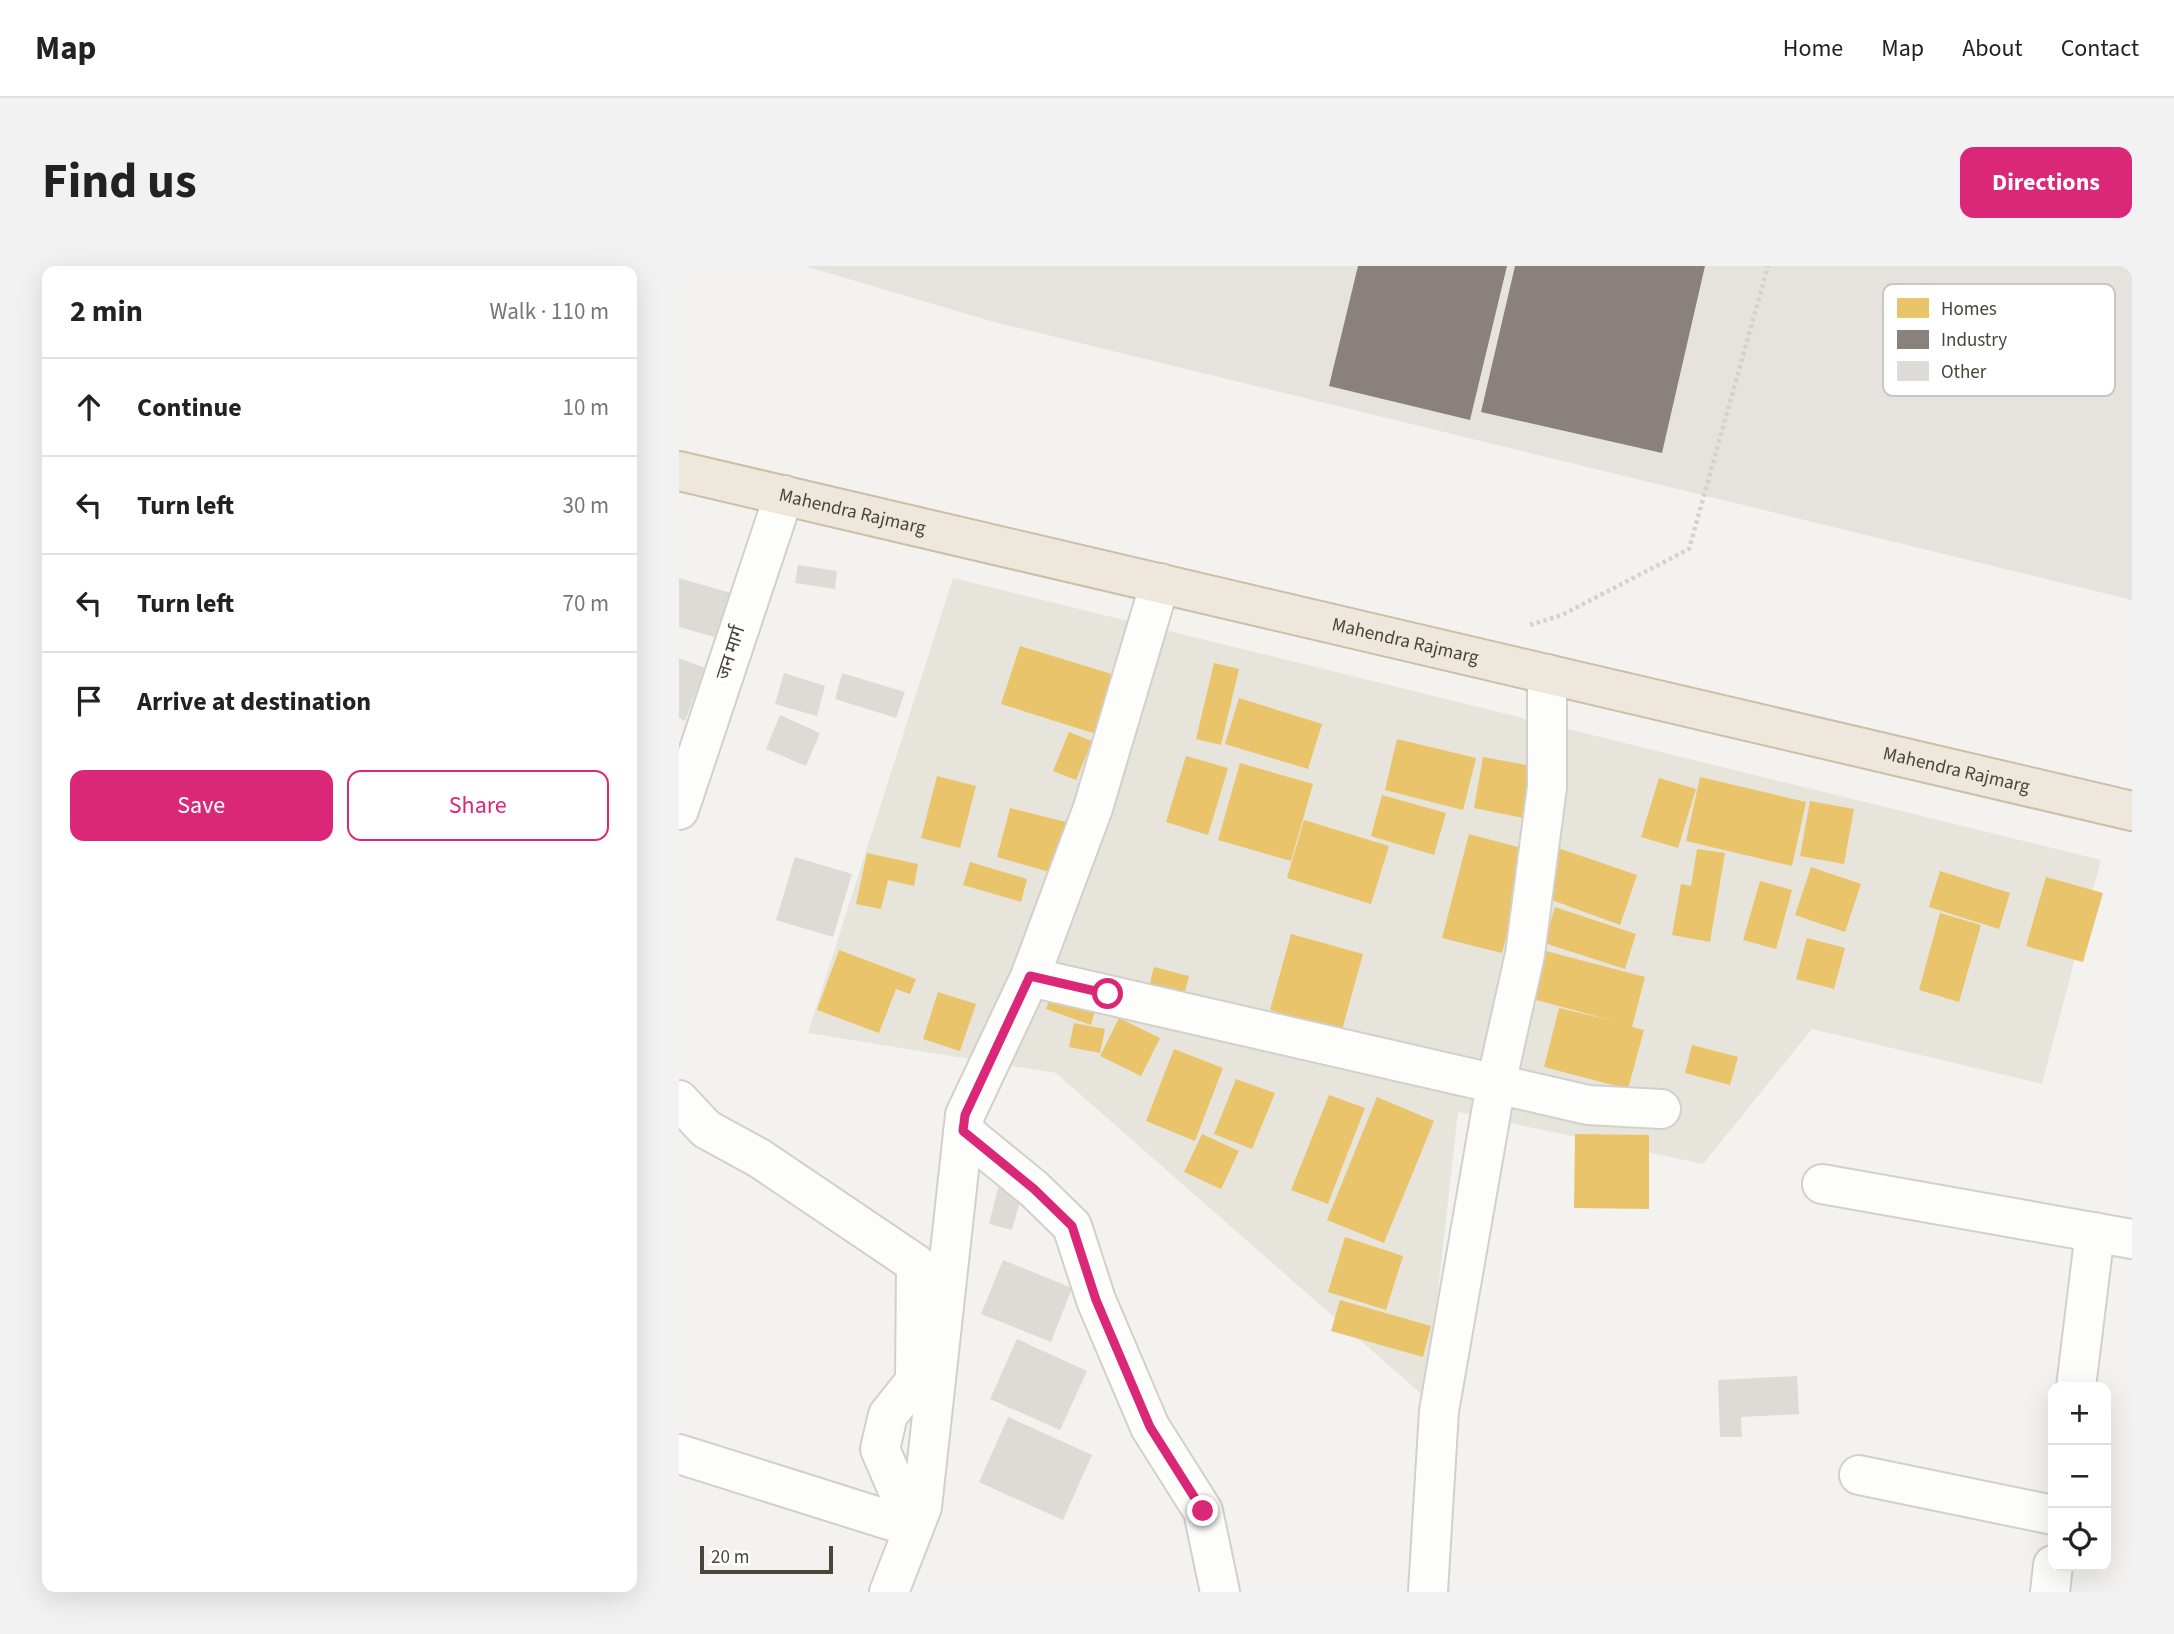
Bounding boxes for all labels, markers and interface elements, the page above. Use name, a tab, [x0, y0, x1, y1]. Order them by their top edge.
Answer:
text: Map	[35, 25, 96, 72]
text: Home	[1783, 31, 1843, 66]
text: Map	[1881, 31, 1924, 66]
text: About	[1962, 31, 2023, 66]
text: Contact	[2061, 31, 2139, 66]
text: Find us	[42, 147, 197, 217]
button: Directions	[1960, 147, 2132, 218]
legend	[1883, 284, 2115, 396]
text: 2 min	[70, 290, 143, 333]
text: Walk · 110 m	[490, 295, 609, 328]
text: Homes	[1941, 296, 1997, 323]
text: Industry	[1941, 327, 2007, 354]
text: Other	[1941, 359, 1987, 386]
icon: ahead	[70, 388, 108, 426]
text: Continue	[137, 389, 242, 426]
text: 10 m	[562, 391, 609, 424]
street label: Mahendra Rajmarg	[776, 481, 929, 542]
icon: left	[70, 486, 108, 524]
text: Turn left	[137, 487, 234, 524]
text: 30 m	[562, 489, 609, 522]
icon: left	[70, 584, 108, 622]
text: Turn left	[137, 585, 234, 622]
text: 70 m	[562, 587, 609, 620]
street label: Mahendra Rajmarg	[1329, 611, 1482, 671]
street label: जन मार्ग	[710, 622, 753, 684]
icon: arrive	[70, 682, 108, 720]
text: Arrive at destination	[137, 683, 371, 720]
street label: Mahendra Rajmarg	[1880, 740, 2033, 800]
button: Save	[70, 770, 333, 841]
button: Share	[347, 770, 609, 841]
route start	[1092, 978, 1123, 1009]
map controls	[2048, 1382, 2111, 1571]
button: +	[2048, 1382, 2111, 1445]
button: −	[2048, 1445, 2111, 1508]
route end	[1187, 1495, 1218, 1526]
button: locate	[2048, 1508, 2111, 1571]
scale bar	[700, 1543, 833, 1575]
text: 20 m	[711, 1544, 749, 1571]

